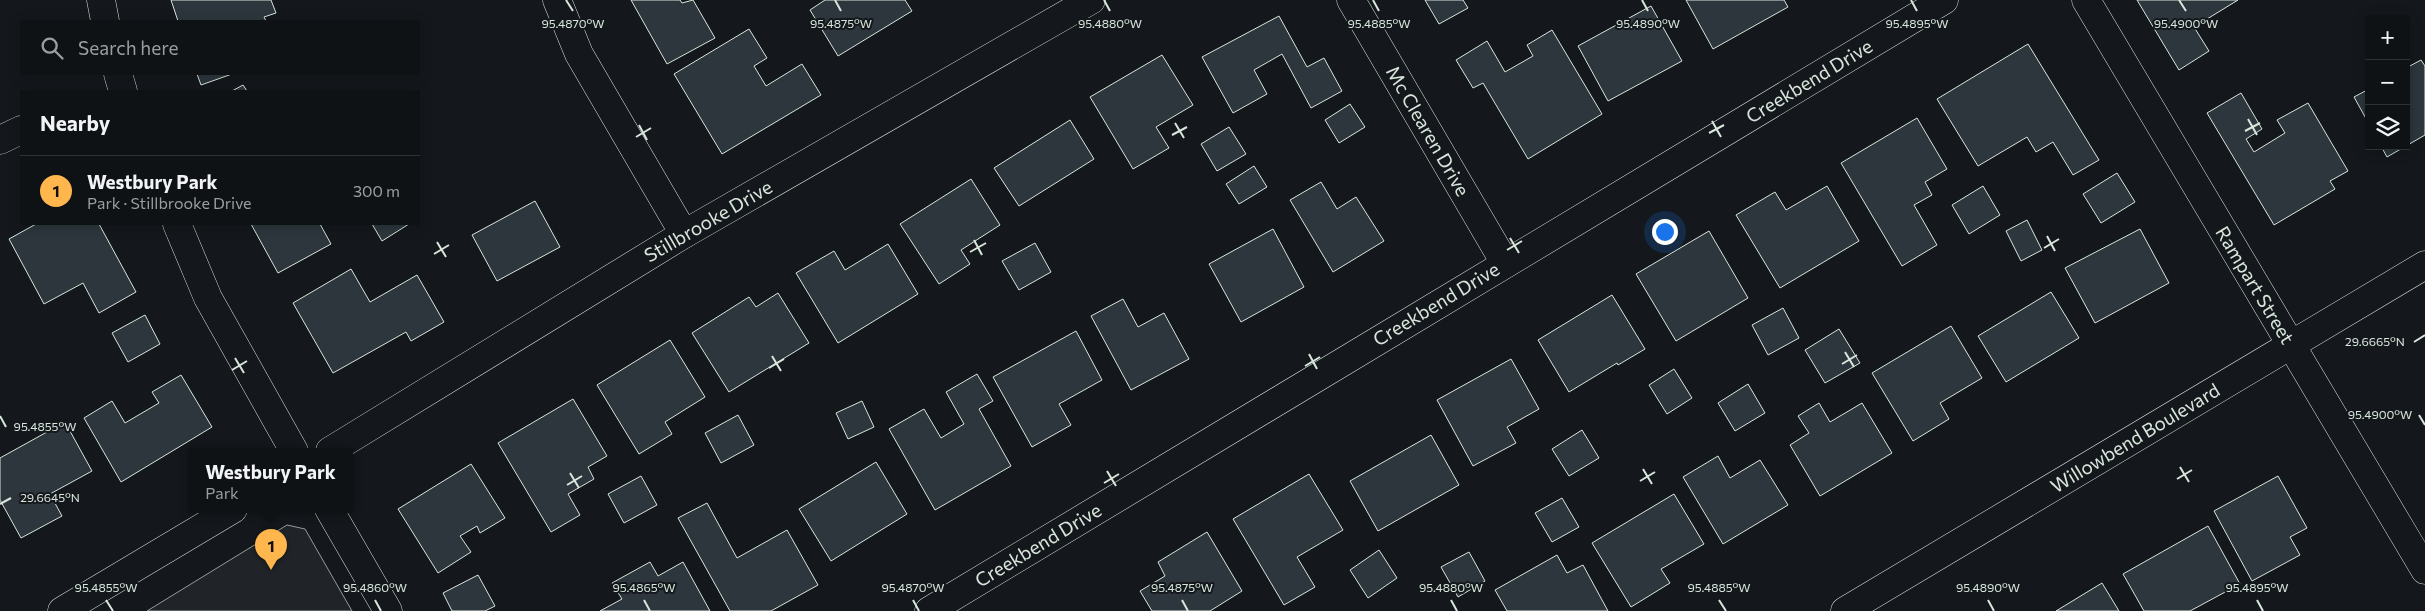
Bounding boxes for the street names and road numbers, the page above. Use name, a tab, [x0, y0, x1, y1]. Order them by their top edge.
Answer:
street label: Creekbend Drive	[1741, 34, 1876, 127]
street label: Mc Clearen Drive	[1382, 61, 1475, 200]
street label: Stillbrooke Drive	[640, 175, 776, 267]
street label: Rampart Street	[2211, 222, 2300, 348]
street label: Creekbend Drive	[1368, 257, 1503, 350]
street label: Willowbend Boulevard	[2046, 378, 2224, 497]
street label: Creekbend Drive	[970, 498, 1105, 591]

